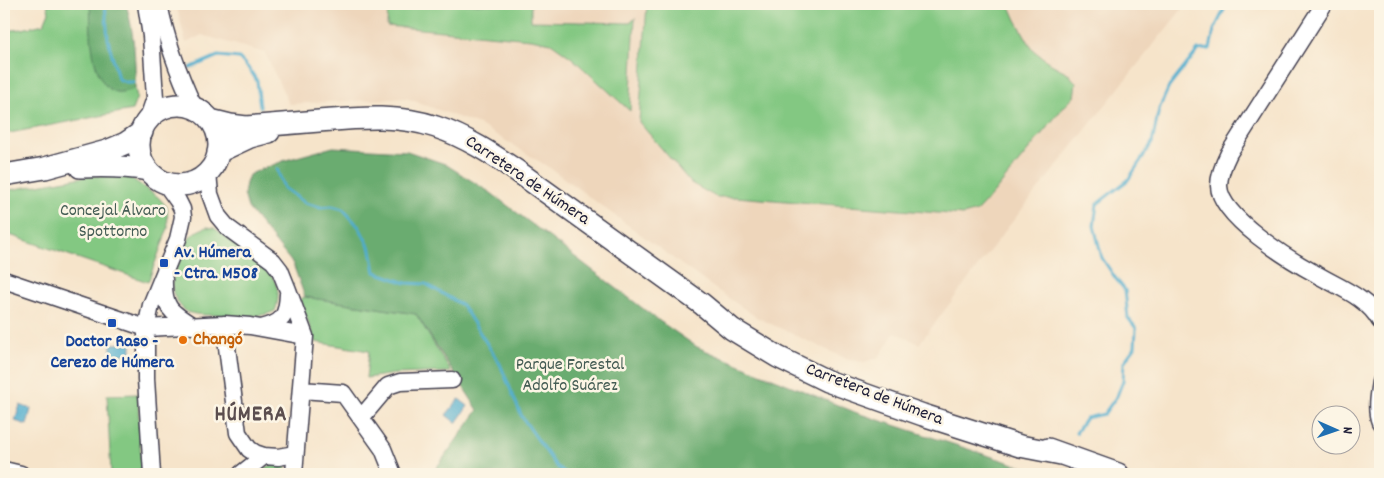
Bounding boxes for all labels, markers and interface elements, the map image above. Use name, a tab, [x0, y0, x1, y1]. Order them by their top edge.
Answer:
street label: Carretera de Húmera	[460, 130, 595, 232]
park label: Concejal Álvaro Spottorno	[60, 199, 166, 245]
place label: Av. Húmera - Ctra. M508	[174, 241, 258, 287]
marker: Av. Húmera - Ctra. M508	[158, 257, 170, 269]
marker: Doctor Raso - Cerezo de Húmera	[106, 317, 118, 329]
place label: Changó	[193, 328, 243, 353]
place label: Doctor Raso - Cerezo de Húmera	[50, 330, 174, 376]
marker: Changó	[177, 334, 189, 346]
park label: Parque Forestal Adolfo Suárez	[516, 353, 625, 399]
street label: Carretera de Húmera	[802, 357, 947, 433]
district label: HÚMERA	[215, 400, 287, 431]
north arrow	[1312, 406, 1362, 456]
text: N	[1337, 427, 1357, 434]

